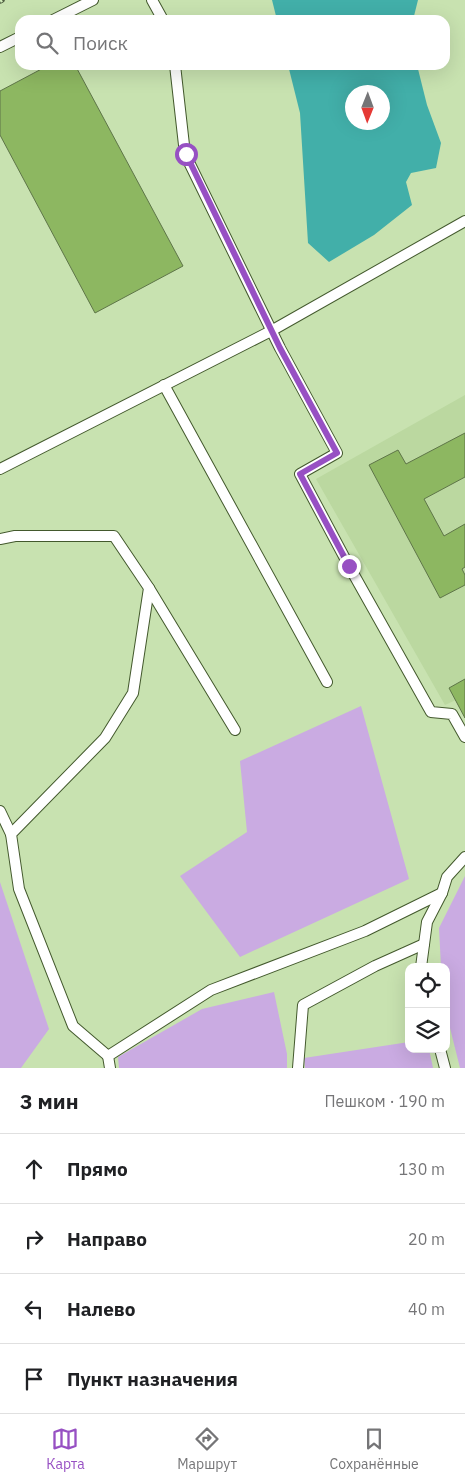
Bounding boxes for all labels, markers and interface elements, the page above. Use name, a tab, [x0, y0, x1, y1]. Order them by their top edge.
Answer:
search box	[15, 15, 450, 70]
icon: search	[33, 29, 61, 57]
text: Поиск	[73, 31, 128, 55]
north arrow	[345, 85, 390, 130]
route start	[175, 143, 198, 166]
route end	[338, 555, 361, 578]
map controls	[405, 963, 450, 1053]
button: locate	[405, 963, 450, 1008]
button: layers	[405, 1008, 450, 1053]
text: 3 мин	[20, 1087, 79, 1115]
text: Пешком · 190 m	[324, 1091, 445, 1111]
icon: ahead	[20, 1155, 48, 1183]
text: Прямо	[67, 1157, 128, 1181]
text: 130 m	[398, 1159, 445, 1179]
icon: right	[20, 1225, 48, 1253]
text: Направо	[67, 1227, 147, 1251]
text: 20 m	[408, 1229, 445, 1249]
icon: left	[20, 1295, 48, 1323]
text: Налево	[67, 1297, 136, 1321]
text: 40 m	[408, 1299, 445, 1319]
icon: arrive	[20, 1365, 48, 1393]
text: Пункт назначения	[67, 1367, 238, 1391]
tab: Карта	[46, 1425, 85, 1473]
tab: Маршрут	[177, 1425, 237, 1473]
tab: Сохранённые	[330, 1425, 419, 1473]

